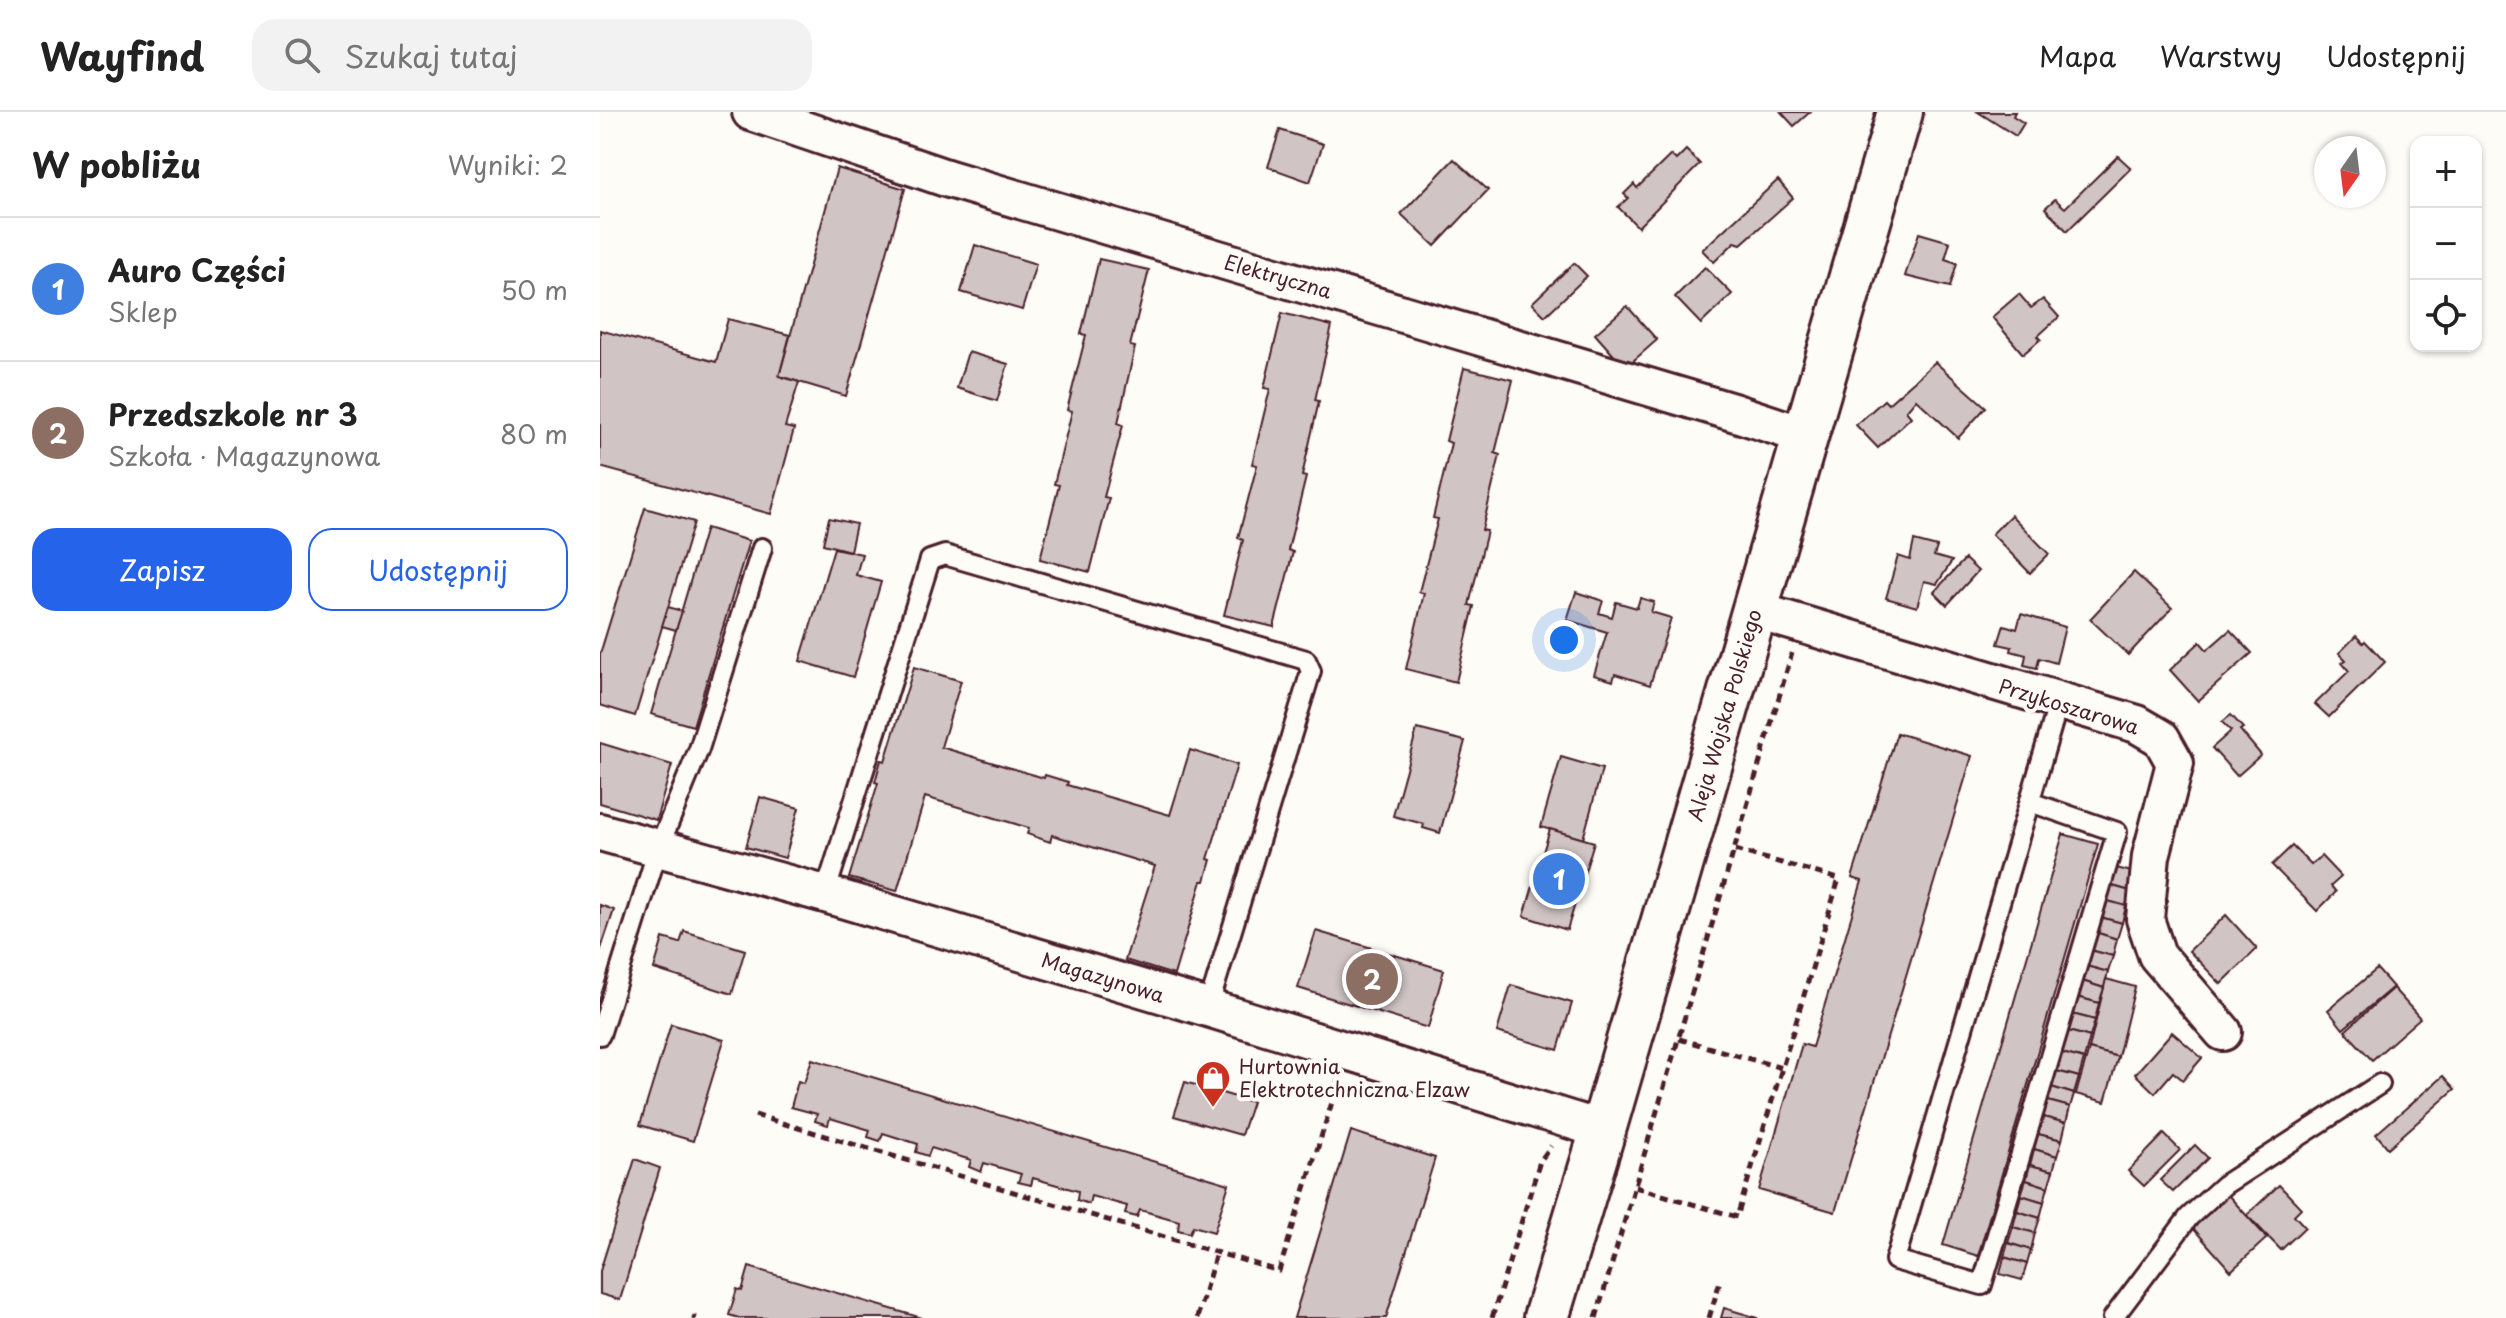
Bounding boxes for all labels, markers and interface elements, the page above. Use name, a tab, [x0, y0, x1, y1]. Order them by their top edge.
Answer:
search box	[252, 19, 812, 91]
text: Wayfind	[40, 27, 204, 84]
icon: search	[280, 33, 324, 77]
text: Szukaj tutaj	[344, 33, 518, 78]
text: Mapa	[2039, 34, 2116, 77]
text: Warstwy	[2160, 34, 2282, 77]
text: Udostępnij	[2326, 34, 2466, 77]
north arrow	[2314, 136, 2386, 208]
map controls	[2410, 136, 2482, 352]
button: +	[2410, 136, 2482, 208]
text: W pobliżu	[32, 138, 201, 190]
text: Wyniki: 2	[448, 145, 568, 184]
button: −	[2410, 208, 2482, 280]
street label: Elektryczna	[1221, 246, 1336, 306]
text: Auro Części	[108, 247, 286, 292]
text: 1	[52, 270, 64, 309]
text: 50 m	[501, 270, 568, 309]
button: locate	[2410, 280, 2482, 352]
text: Sklep	[108, 292, 178, 331]
text: Przedszkole nr 3	[108, 391, 358, 436]
text: 2	[49, 414, 67, 453]
text: 80 m	[500, 414, 568, 453]
text: Szkoła · Magazynowa	[108, 436, 380, 475]
button: Zapisz	[32, 528, 292, 611]
button: Udostępnij	[308, 528, 568, 611]
street label: Aleja Wojska Polskiego	[1679, 606, 1769, 824]
your location	[1544, 620, 1584, 660]
street label: Przykoszarowa	[1995, 670, 2143, 742]
pin: 1	[1533, 849, 1585, 909]
street label: Magazynowa	[1038, 944, 1169, 1010]
pin: 2	[1346, 949, 1398, 1009]
place label: Hurtownia Elektrotechniczna Elzaw	[1239, 1051, 1471, 1104]
shop icon: Hurtownia Elektrotechniczna Elzaw	[1194, 1059, 1232, 1109]

